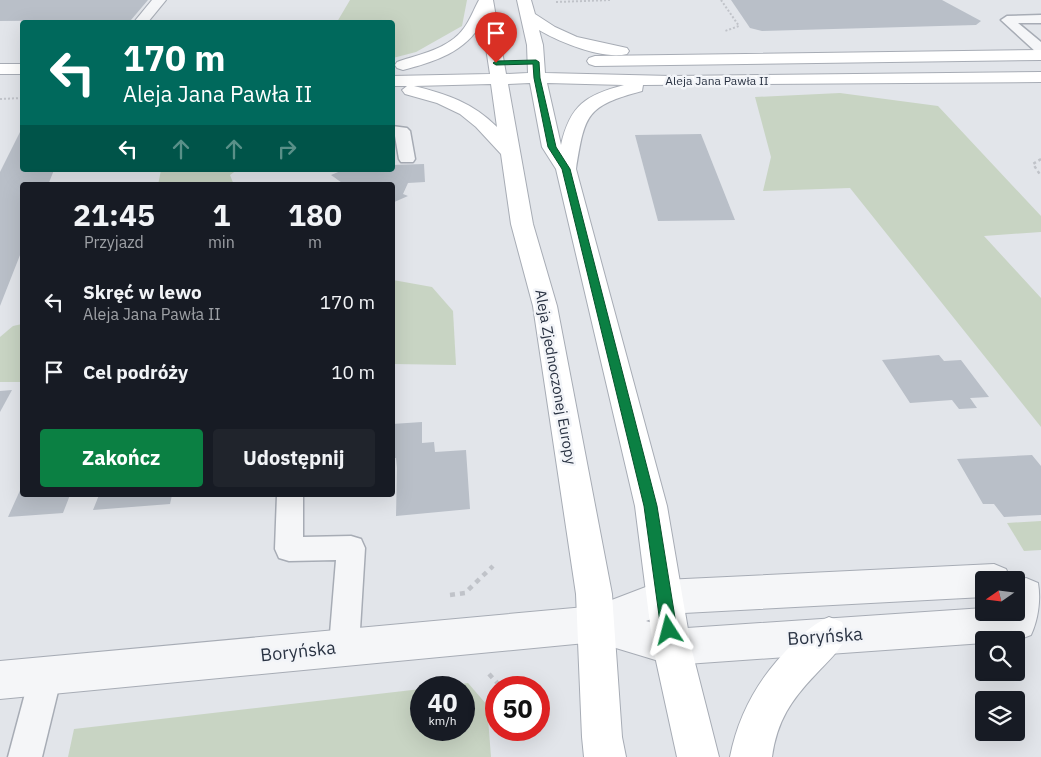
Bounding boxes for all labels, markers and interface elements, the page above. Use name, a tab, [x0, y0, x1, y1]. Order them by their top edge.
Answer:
pin	[475, 12, 517, 63]
icon: arrive	[482, 19, 510, 47]
text: 170 m	[123, 35, 226, 81]
icon: left	[40, 40, 105, 105]
street label: Aleja Jana Pawła II	[665, 73, 769, 88]
text: Aleja Jana Pawła II	[123, 79, 312, 108]
icon: left	[114, 135, 142, 163]
icon: ahead	[167, 135, 195, 163]
icon: ahead	[220, 135, 248, 163]
icon: right	[273, 135, 301, 163]
text: 21:45	[73, 195, 155, 234]
text: 1	[212, 195, 230, 234]
text: 180	[288, 195, 342, 234]
text: Przyjazd	[84, 232, 144, 252]
text: min	[208, 232, 235, 252]
text: m	[308, 232, 322, 252]
text: Skręć w lewo	[83, 280, 202, 304]
icon: left	[40, 288, 68, 316]
street label: Aleja Zjednoczonej Europy	[531, 288, 581, 467]
text: 170 m	[320, 290, 375, 314]
text: Aleja Jana Pawła II	[83, 304, 221, 324]
icon: arrive	[40, 358, 68, 386]
text: Cel podróży	[83, 360, 188, 384]
text: 10 m	[331, 360, 375, 384]
button: Zakończ	[40, 429, 203, 487]
button: Udostępnij	[213, 429, 375, 487]
north arrow	[975, 571, 1025, 621]
map controls	[975, 571, 1025, 741]
position arrow	[642, 603, 694, 655]
street label: Boryńska	[786, 622, 864, 650]
button: search	[975, 631, 1025, 681]
street label: Boryńska	[259, 636, 337, 666]
speed limit sign: 50	[485, 676, 550, 741]
text: 40	[427, 686, 458, 719]
button: layers	[975, 691, 1025, 741]
text: km/h	[428, 713, 457, 728]

